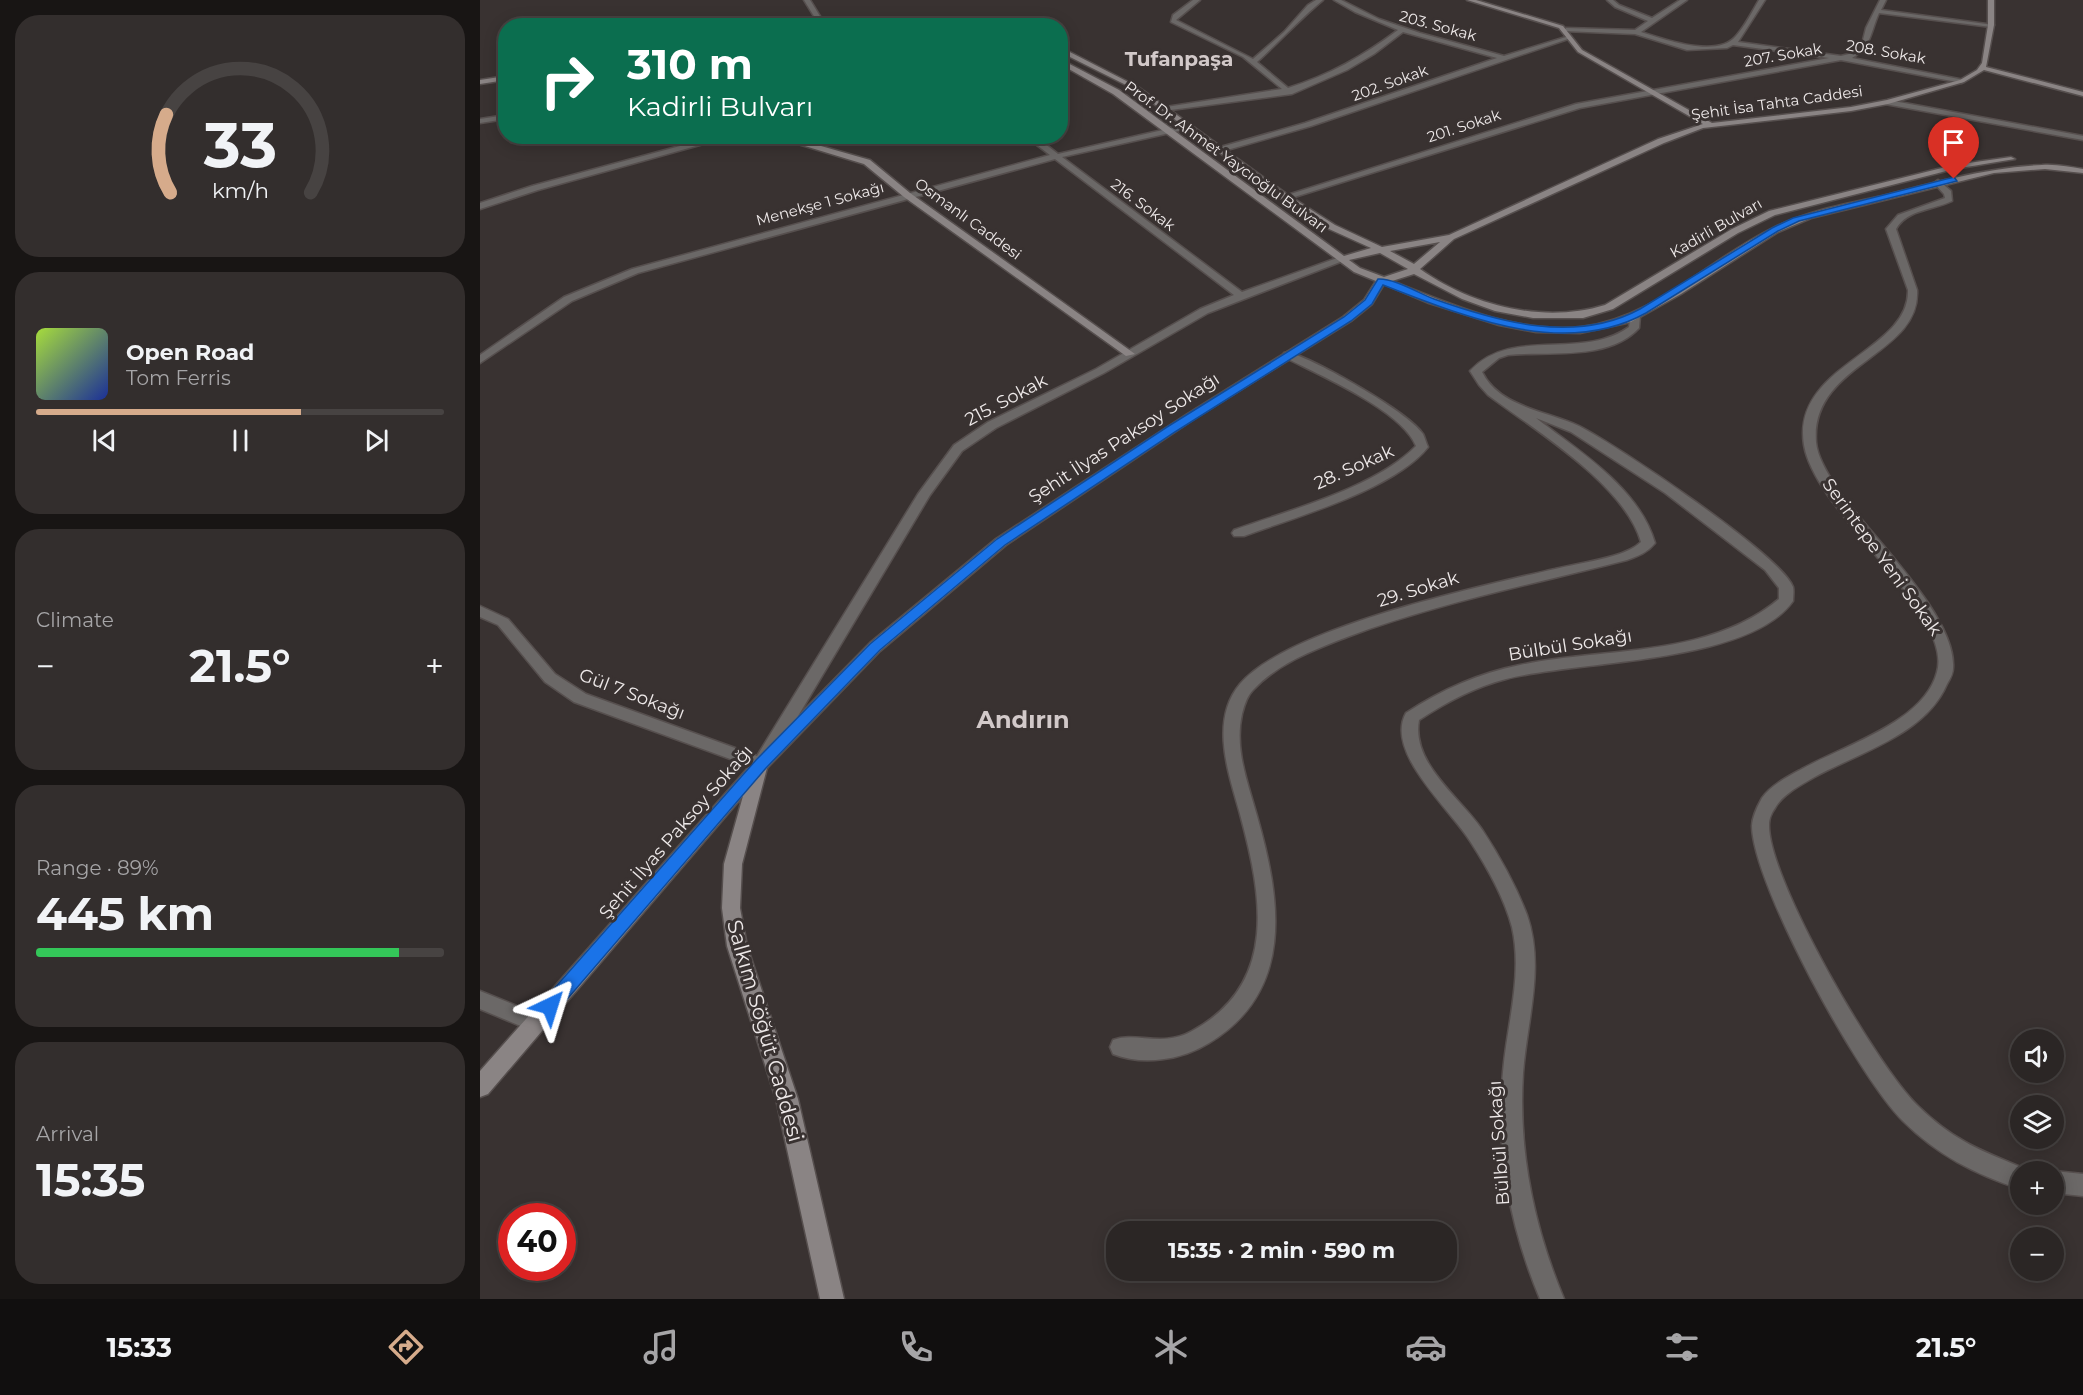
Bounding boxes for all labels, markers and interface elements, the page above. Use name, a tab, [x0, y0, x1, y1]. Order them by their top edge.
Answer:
street label: 203. Sokak	[1397, 6, 1479, 45]
street label: 208. Sokak	[1845, 35, 1927, 68]
text: 310 m	[627, 38, 753, 90]
street label: 207. Sokak	[1742, 38, 1823, 71]
icon: right	[528, 42, 606, 120]
district label: Tufanpaşa	[1125, 47, 1233, 71]
street label: 202. Sokak	[1349, 60, 1430, 105]
street label: Prof. Dr. Ahmet Yaycıoğlu Bulvarı	[1121, 77, 1331, 237]
street label: Şehit İsa Tahta Caddesi	[1690, 81, 1864, 124]
text: Kadirli Bulvarı	[627, 90, 813, 123]
street label: 201. Sokak	[1425, 105, 1503, 146]
text: 33	[202, 107, 277, 183]
pin	[1928, 117, 1979, 179]
icon: arrive	[1937, 126, 1970, 159]
street label: Osmanlı Caddesi	[911, 174, 1025, 264]
street label: 216. Sokak	[1107, 174, 1179, 235]
text: km/h	[211, 177, 269, 203]
street label: Menekşe 1 Sokağı	[754, 177, 886, 230]
street label: Kadirli Bulvarı	[1666, 193, 1765, 262]
text: Open Road	[126, 339, 254, 366]
text: Tom Ferris	[126, 366, 231, 390]
street label: Şehit İlyas Paksoy Sokağı	[1024, 368, 1224, 508]
street label: 215. Sokak	[961, 369, 1051, 431]
icon: previous	[88, 424, 121, 457]
icon: pause	[224, 424, 257, 457]
icon: next	[360, 424, 393, 457]
street label: 28. Sokak	[1311, 440, 1397, 494]
street label: Serintepe Yeni Sokak	[1818, 474, 1947, 640]
street label: 29. Sokak	[1375, 566, 1462, 612]
text: Climate	[36, 608, 114, 632]
street label: Bülbül Sokağı	[1506, 624, 1634, 666]
text: 21.5°	[189, 638, 291, 693]
text: −	[36, 646, 55, 686]
text: +	[425, 646, 444, 686]
street label: Gül 7 Sokağı	[576, 664, 688, 724]
district label: Andırın	[976, 705, 1069, 734]
street label: Şehit İlyas Paksoy Sokağı	[594, 741, 758, 923]
text: Range · 89%	[36, 856, 159, 880]
text: 445 km	[36, 886, 214, 941]
street label: Salkım Söğüt Caddesi	[722, 917, 809, 1145]
position arrow	[518, 974, 582, 1038]
map controls	[2010, 1029, 2064, 1281]
button: sound	[2010, 1029, 2064, 1083]
street label: Bülbül Sokağı	[1484, 1080, 1514, 1206]
button: layers	[2010, 1095, 2064, 1149]
text: Arrival	[36, 1122, 99, 1146]
text: 15:35	[36, 1152, 145, 1207]
button: +	[2010, 1161, 2064, 1215]
speed limit sign: 40	[498, 1203, 576, 1281]
button: −	[2010, 1227, 2064, 1281]
text: 15:35 · 2 min · 590 m	[1168, 1237, 1395, 1264]
icon: directions	[385, 1326, 427, 1368]
icon: music	[640, 1326, 682, 1368]
icon: phone	[895, 1326, 937, 1368]
icon: climate	[1150, 1326, 1192, 1368]
icon: car	[1405, 1326, 1447, 1368]
icon: filters	[1661, 1326, 1703, 1368]
text: 15:33	[107, 1331, 172, 1364]
text: 21.5°	[1916, 1331, 1976, 1364]

